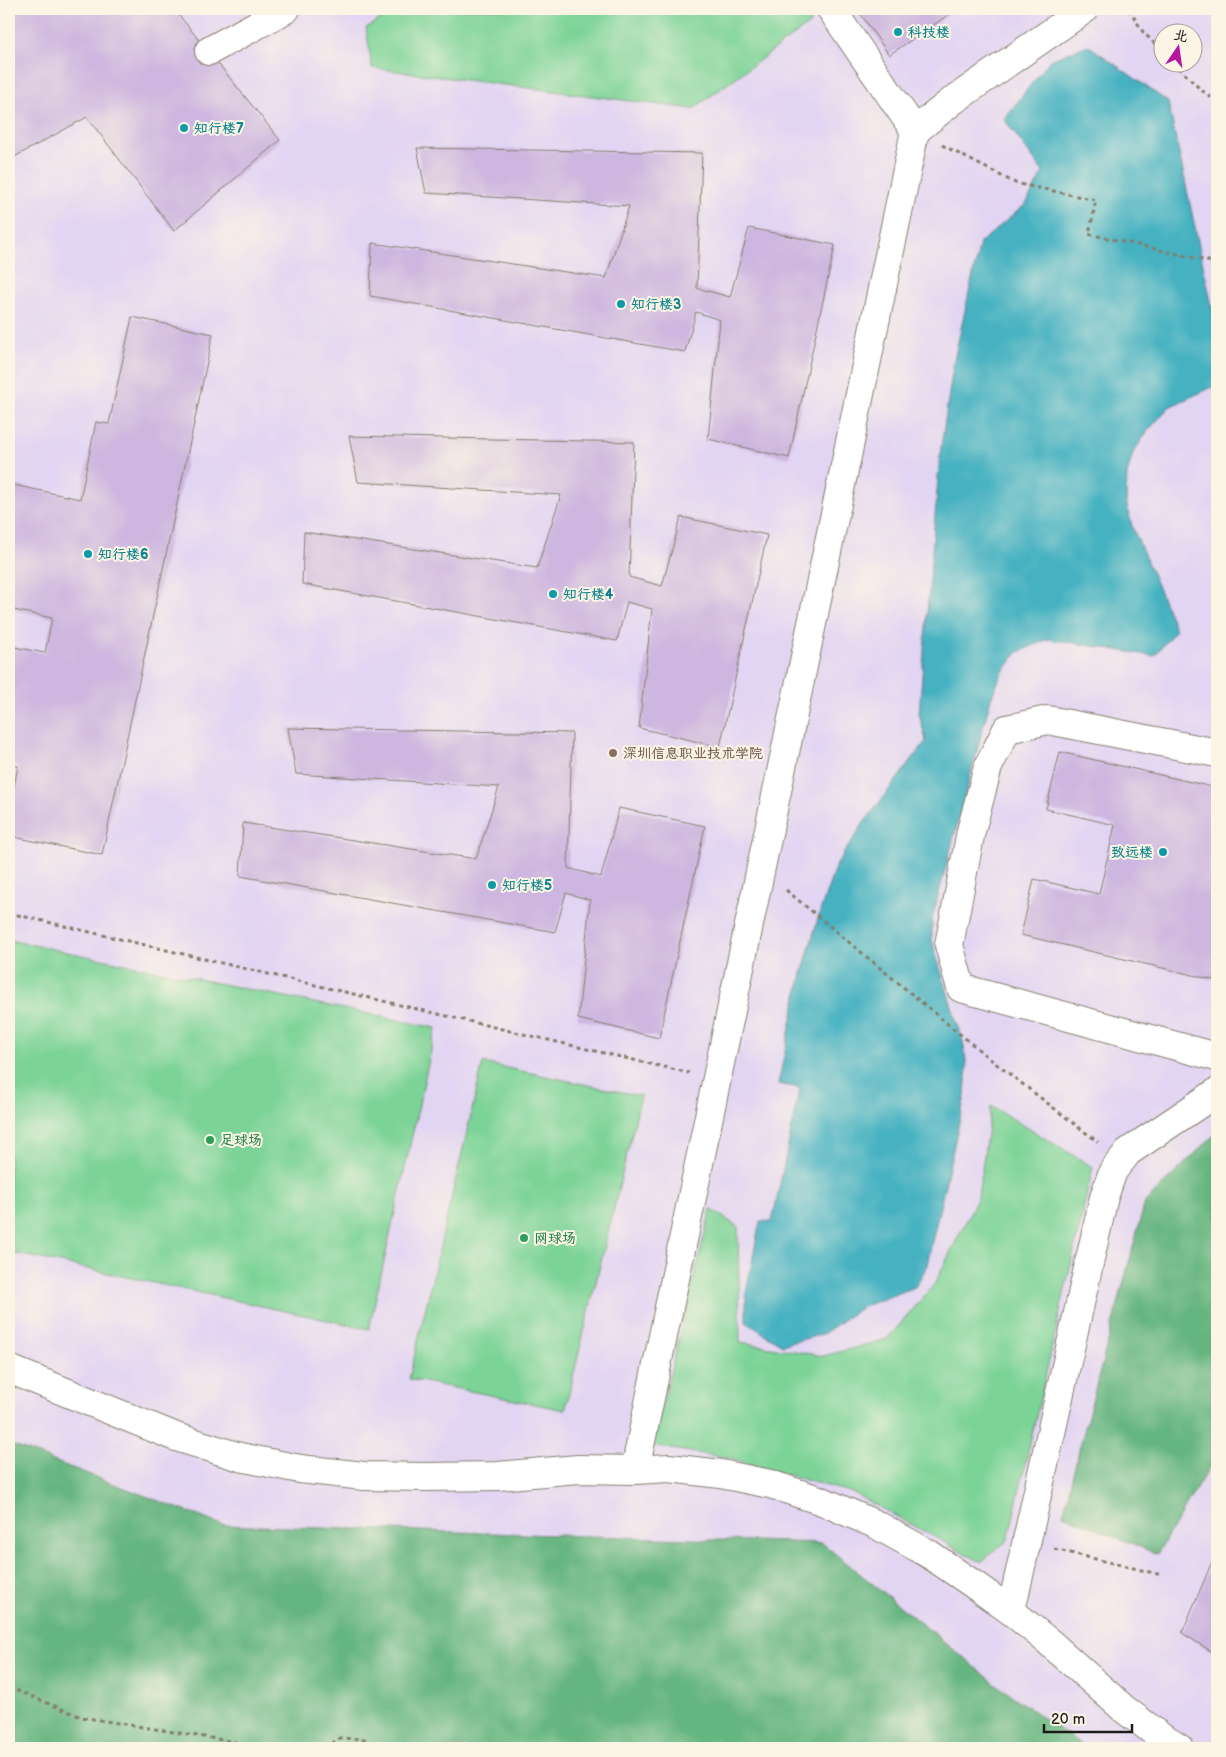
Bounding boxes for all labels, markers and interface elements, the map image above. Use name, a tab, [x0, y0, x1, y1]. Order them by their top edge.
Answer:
north arrow	[1154, 22, 1204, 72]
place label: 科技楼	[908, 24, 950, 41]
marker: 科技楼	[892, 26, 904, 38]
text: 北	[1172, 26, 1190, 46]
place label: 知行楼7	[194, 120, 244, 137]
marker: 知行楼7	[178, 122, 190, 134]
place label: 知行楼3	[631, 296, 681, 313]
marker: 知行楼3	[615, 298, 627, 310]
place label: 知行楼6	[98, 546, 148, 563]
marker: 知行楼6	[82, 548, 94, 560]
place label: 知行楼4	[563, 586, 614, 603]
marker: 知行楼4	[547, 588, 559, 600]
place label: 深圳信息职业技术学院	[623, 745, 763, 762]
marker: 深圳信息职业技术学院	[607, 747, 619, 759]
place label: 致远楼	[1111, 844, 1153, 861]
marker: 致远楼	[1157, 846, 1169, 858]
place label: 知行楼5	[502, 877, 552, 894]
marker: 知行楼5	[486, 879, 498, 891]
place label: 足球场	[220, 1132, 262, 1149]
marker: 足球场	[204, 1134, 216, 1146]
place label: 网球场	[534, 1230, 576, 1247]
marker: 网球场	[518, 1232, 530, 1244]
scale bar	[1044, 1702, 1131, 1734]
text: 20 m	[1051, 1710, 1085, 1729]

